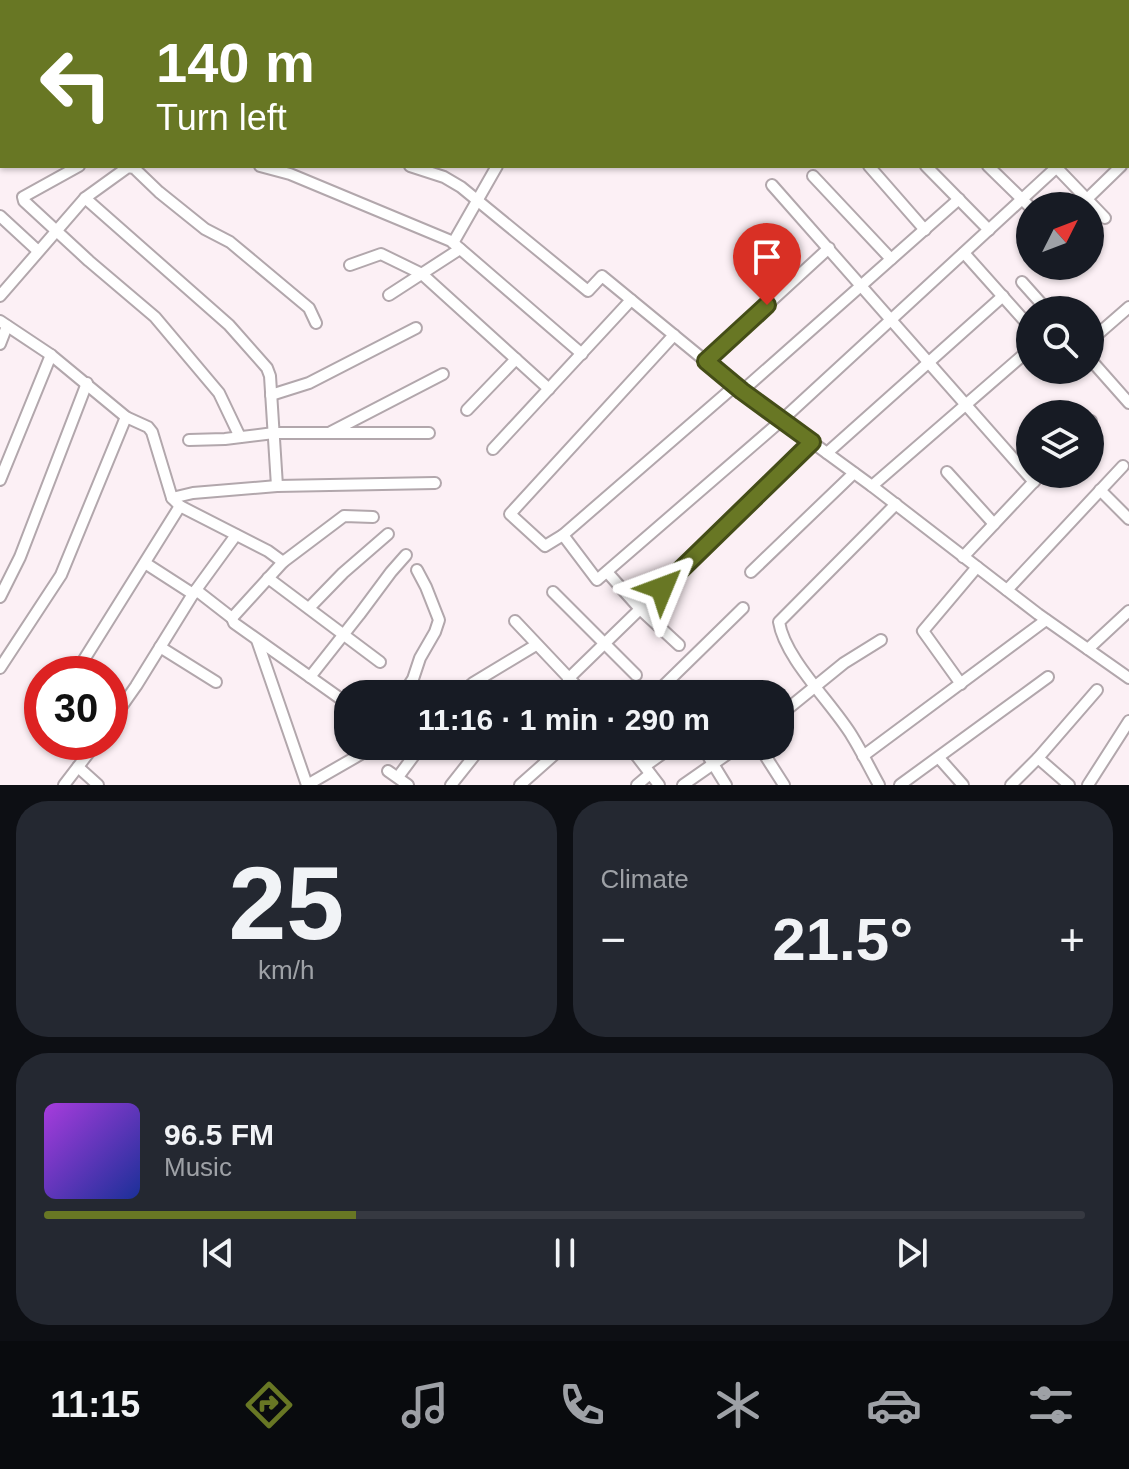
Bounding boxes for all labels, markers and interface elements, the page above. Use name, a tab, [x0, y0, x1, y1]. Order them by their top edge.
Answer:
text: 140 m	[156, 31, 315, 94]
icon: left	[24, 32, 128, 136]
text: Turn left	[156, 97, 287, 138]
north arrow	[1016, 192, 1104, 280]
map controls	[1016, 192, 1104, 488]
pin	[733, 223, 801, 305]
icon: arrive	[745, 235, 789, 279]
button: search	[1016, 296, 1104, 384]
button: layers	[1016, 400, 1104, 488]
position arrow	[620, 546, 704, 630]
speed limit sign: 30	[24, 656, 128, 760]
text: 11:16 · 1 min · 290 m	[418, 703, 710, 736]
text: 25	[228, 845, 344, 961]
text: Climate	[601, 864, 689, 894]
text: 21.5°	[772, 906, 913, 973]
text: −	[601, 915, 626, 964]
text: +	[1059, 915, 1085, 964]
text: km/h	[258, 955, 314, 985]
text: 96.5 FM	[164, 1118, 274, 1151]
text: Music	[164, 1152, 232, 1182]
icon: previous	[196, 1231, 240, 1275]
icon: pause	[543, 1231, 587, 1275]
icon: next	[890, 1231, 934, 1275]
icon: directions	[241, 1377, 297, 1433]
icon: music	[397, 1377, 453, 1433]
icon: phone	[554, 1377, 610, 1433]
icon: climate	[710, 1377, 766, 1433]
icon: car	[866, 1377, 922, 1433]
icon: filters	[1023, 1377, 1079, 1433]
text: 11:15	[50, 1384, 140, 1425]

